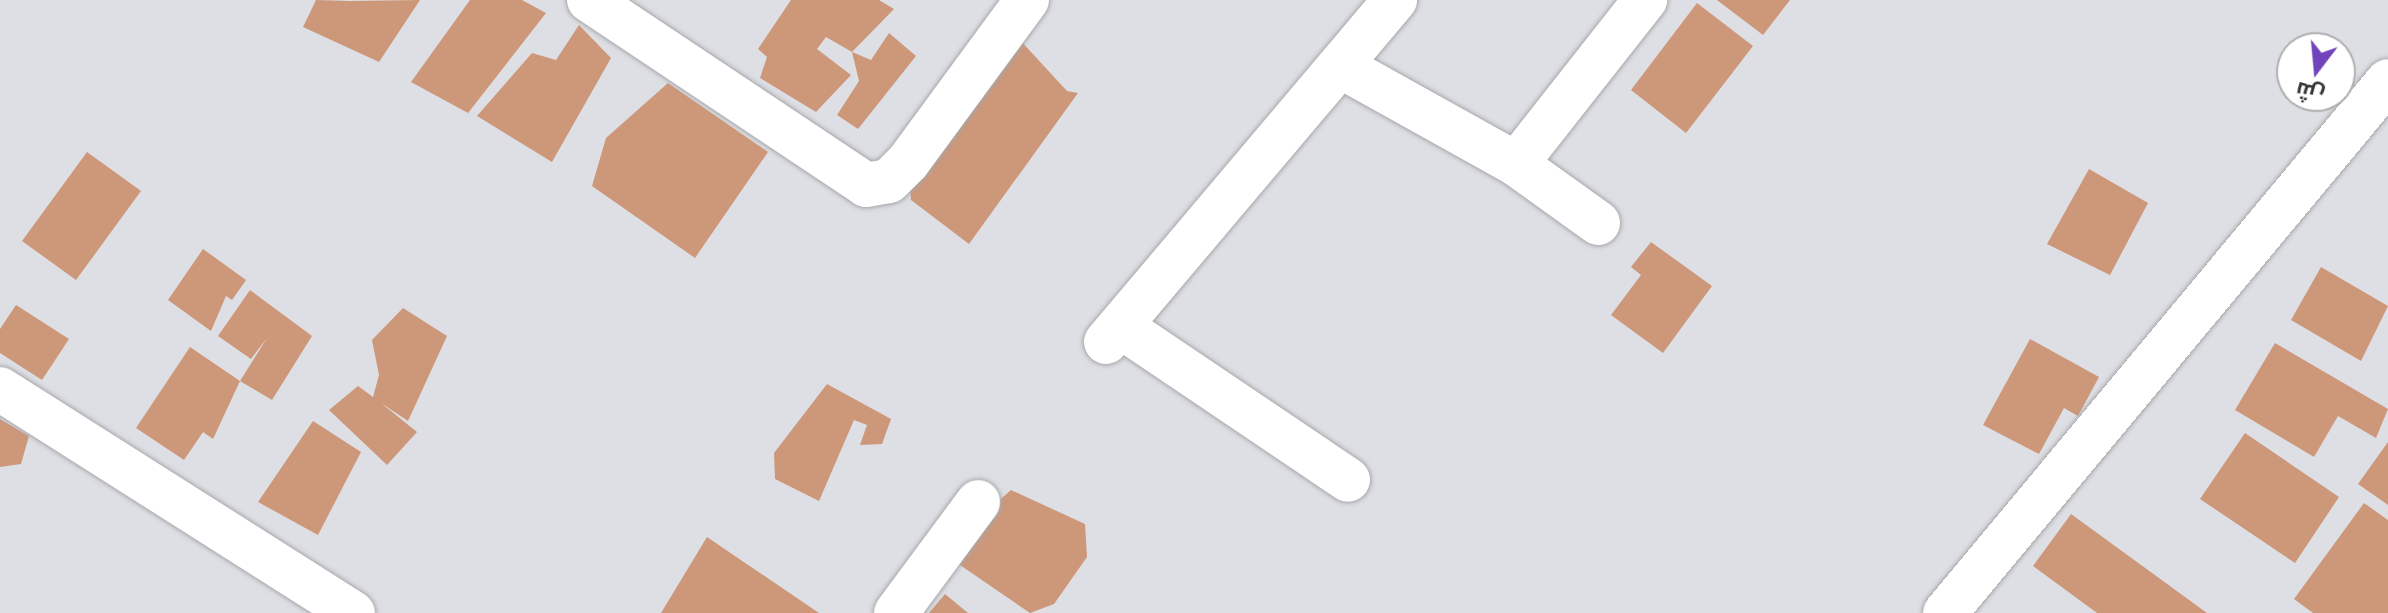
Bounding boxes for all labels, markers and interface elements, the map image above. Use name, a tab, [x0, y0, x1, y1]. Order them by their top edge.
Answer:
north arrow	[2276, 32, 2356, 112]
text: ش	[2293, 76, 2327, 110]

